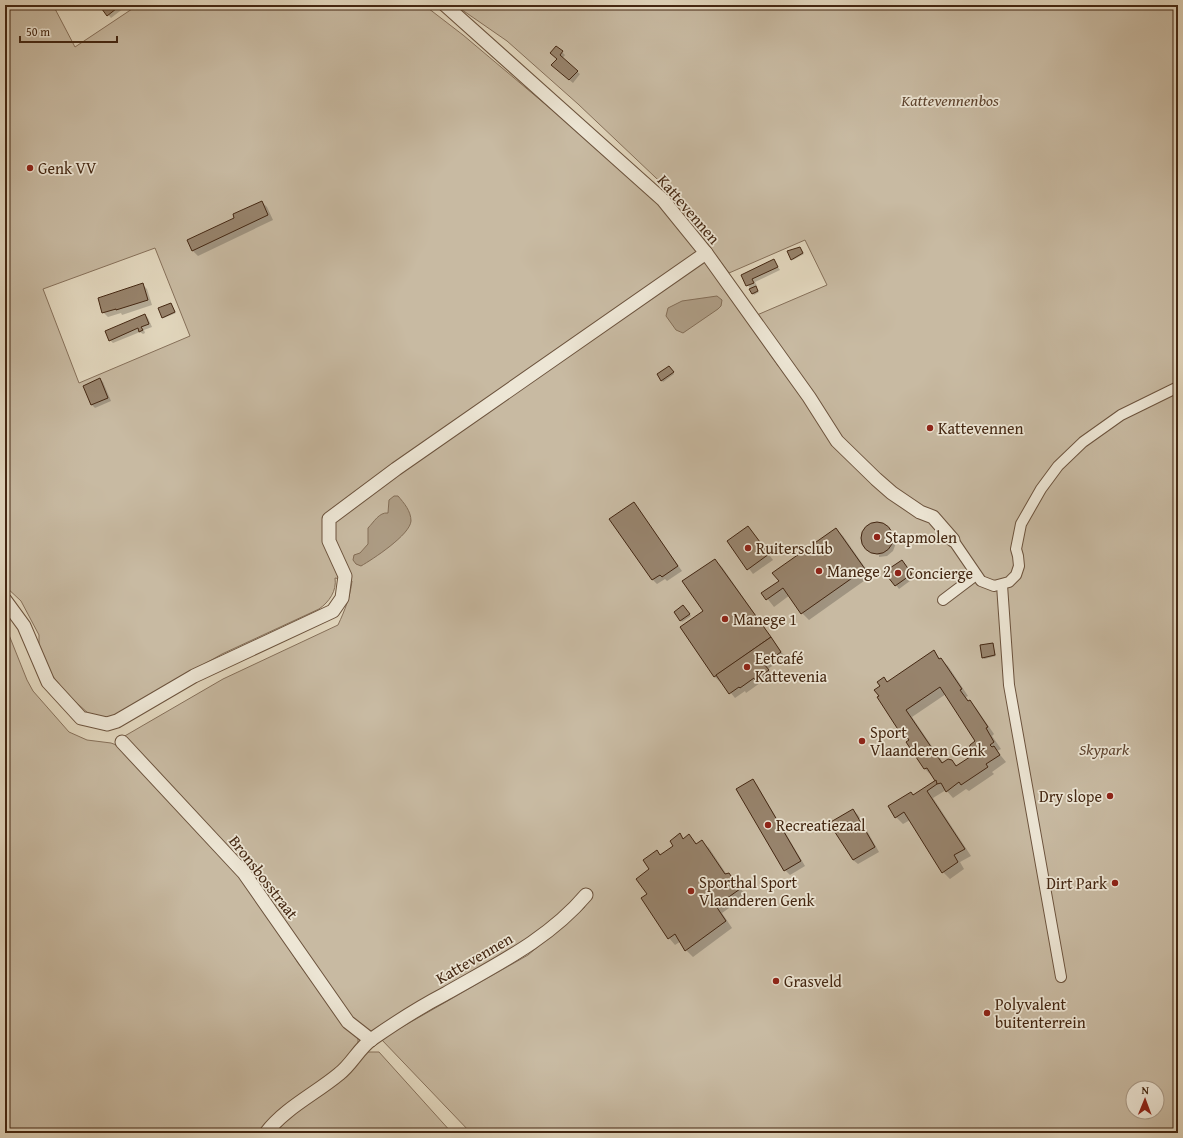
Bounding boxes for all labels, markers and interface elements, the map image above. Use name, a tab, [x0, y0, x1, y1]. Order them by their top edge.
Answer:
scale bar	[20, 18, 117, 44]
text: 50 m	[26, 23, 50, 40]
park label: Kattevennenbos	[900, 88, 999, 112]
place label: Genk VV	[38, 156, 97, 180]
marker: Genk VV	[25, 163, 35, 173]
street label: Kattevennen	[652, 169, 726, 249]
place label: Kattevennen	[938, 416, 1023, 440]
marker: Kattevennen	[925, 423, 935, 433]
place label: Stapmolen	[885, 525, 957, 549]
marker: Stapmolen	[872, 532, 882, 542]
place label: Ruitersclub	[756, 536, 833, 560]
marker: Ruitersclub	[743, 543, 753, 553]
place label: Manege 2	[827, 559, 891, 583]
place label: Concierge	[906, 561, 973, 585]
marker: Manege 2	[814, 566, 824, 576]
marker: Concierge	[893, 568, 903, 578]
place label: Manege 1	[733, 607, 797, 631]
marker: Manege 1	[720, 614, 730, 624]
place label: Eetcafé Kattevenia	[755, 646, 827, 688]
marker: Eetcafé Kattevenia	[742, 662, 752, 672]
place label: Sport Vlaanderen Genk	[870, 720, 986, 762]
marker: Sport Vlaanderen Genk	[857, 736, 867, 746]
park label: Skypark	[1079, 737, 1130, 761]
place label: Dry slope	[1039, 784, 1102, 808]
marker: Dry slope	[1105, 791, 1115, 801]
place label: Recreatiezaal	[776, 813, 866, 837]
marker: Recreatiezaal	[763, 820, 773, 830]
street label: Bronsbosstraat	[223, 830, 305, 924]
place label: Sporthal Sport Vlaanderen Genk	[699, 870, 815, 912]
place label: Dirt Park	[1046, 871, 1108, 895]
marker: Dirt Park	[1110, 878, 1120, 888]
marker: Sporthal Sport Vlaanderen Genk	[686, 886, 696, 896]
street label: Kattevennen	[431, 926, 517, 990]
place label: Grasveld	[784, 969, 842, 993]
marker: Grasveld	[771, 976, 781, 986]
place label: Polyvalent buitenterrein	[995, 992, 1086, 1034]
marker: Polyvalent buitenterrein	[982, 1008, 992, 1018]
north arrow	[1125, 1080, 1165, 1120]
text: N	[1141, 1082, 1150, 1098]

